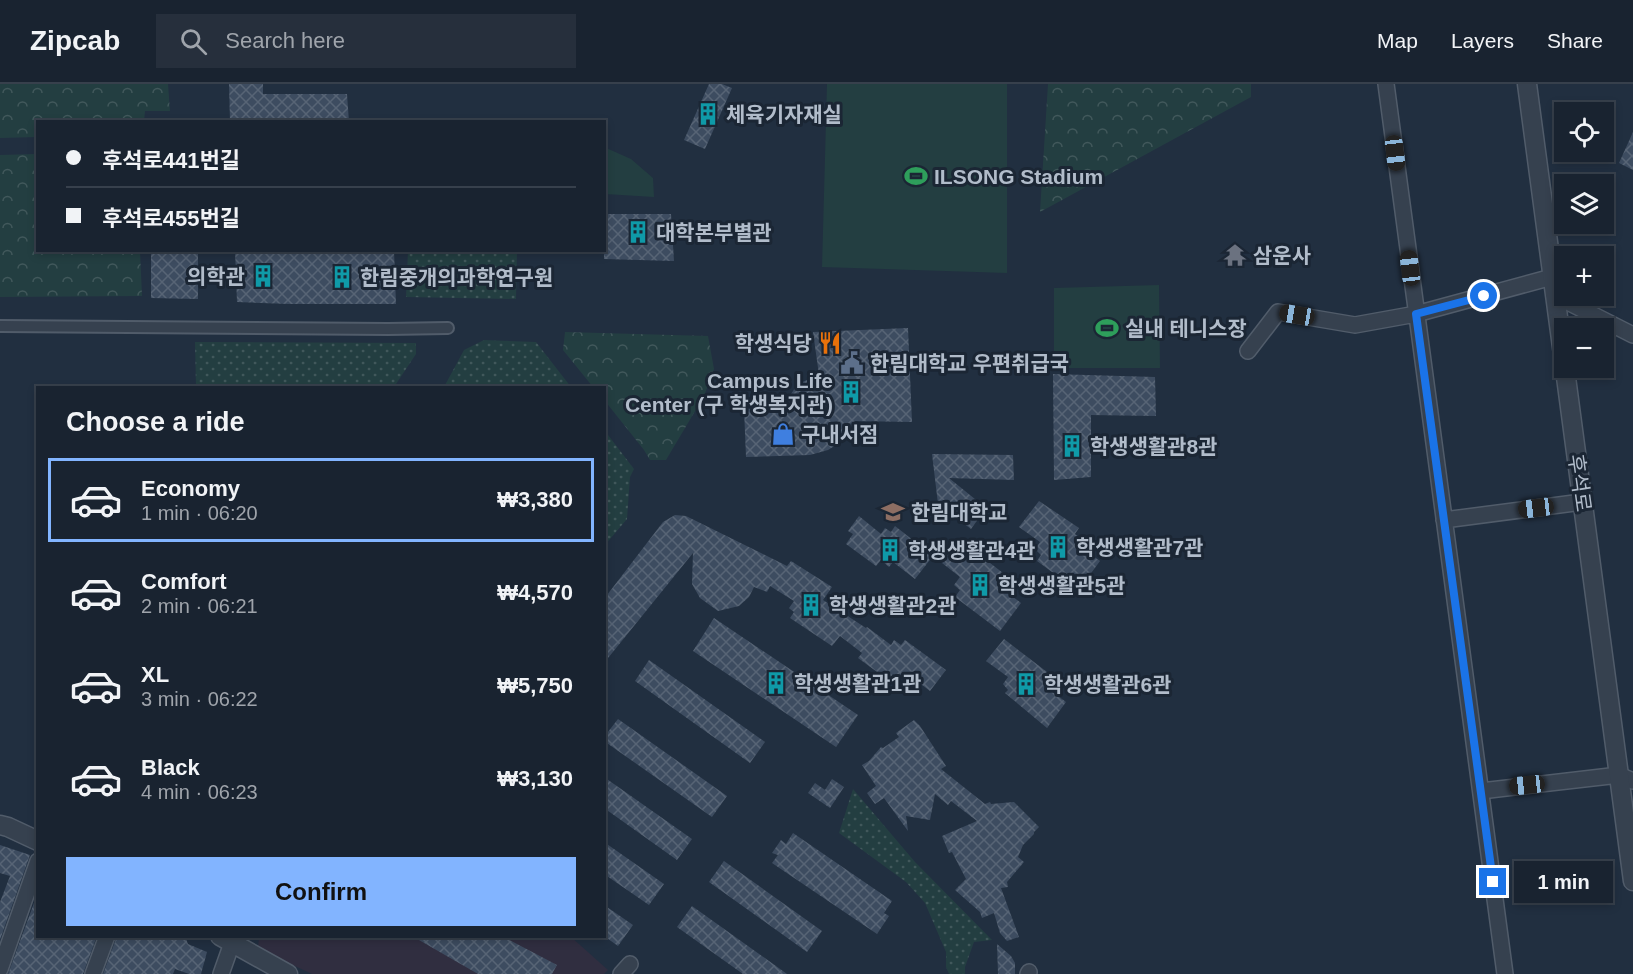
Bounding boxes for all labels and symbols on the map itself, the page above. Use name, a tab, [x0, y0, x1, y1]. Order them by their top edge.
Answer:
building icon: 체육기자재실	[695, 101, 721, 127]
place label: 체육기자재실	[726, 103, 842, 126]
car	[1384, 134, 1406, 172]
sports icon: ILSONG Stadium	[903, 163, 929, 189]
place label: ILSONG Stadium	[934, 165, 1103, 188]
building icon: 대학본부별관	[625, 219, 651, 245]
place label: 대학본부별관	[656, 221, 772, 244]
temple icon: 삼운사	[1222, 242, 1248, 268]
place label: 삼운사	[1253, 244, 1311, 267]
car	[1399, 249, 1421, 287]
building icon: 의학관	[250, 263, 276, 289]
building icon: 한림중개의과학연구원	[329, 264, 355, 290]
place label: 의학관	[187, 265, 245, 288]
place label: 한림중개의과학연구원	[360, 266, 553, 289]
route start	[1470, 282, 1497, 309]
car	[1278, 303, 1316, 327]
sports icon: 실내 테니스장	[1094, 315, 1120, 341]
place label: 실내 테니스장	[1125, 317, 1247, 340]
restaurant icon: 학생식당	[817, 330, 843, 356]
place label: 학생식당	[735, 332, 812, 355]
public building icon: 한림대학교 우편취급국	[839, 350, 865, 376]
place label: 한림대학교 우편취급국	[870, 352, 1069, 375]
place label: Campus Life Center (구 학생복지관)	[625, 369, 833, 416]
building icon: Campus Life Center (구 학생복지관)	[838, 379, 864, 405]
shop icon: 구내서점	[770, 421, 796, 447]
place label: 구내서점	[801, 423, 878, 446]
building icon: 학생생활관8관	[1059, 433, 1085, 459]
place label: 학생생활관8관	[1090, 435, 1218, 458]
street label: 후석로	[1565, 453, 1595, 513]
car	[1517, 497, 1555, 519]
school or university icon: 한림대학교	[880, 499, 906, 525]
place label: 한림대학교	[911, 501, 1008, 524]
building icon: 학생생활관7관	[1045, 534, 1071, 560]
place label: 학생생활관7관	[1076, 536, 1204, 559]
building icon: 학생생활관4관	[877, 537, 903, 563]
place label: 학생생활관4관	[908, 539, 1036, 562]
building icon: 학생생활관5관	[967, 572, 993, 598]
place label: 학생생활관5관	[998, 574, 1126, 597]
building icon: 학생생활관2관	[798, 592, 824, 618]
place label: 학생생활관2관	[829, 594, 957, 617]
building icon: 학생생활관1관	[763, 670, 789, 696]
building icon: 학생생활관6관	[1013, 671, 1039, 697]
place label: 학생생활관1관	[794, 672, 922, 695]
place label: 학생생활관6관	[1044, 673, 1172, 696]
car	[1508, 774, 1546, 796]
callout: 1 min	[1514, 861, 1613, 903]
route end	[1479, 868, 1506, 895]

